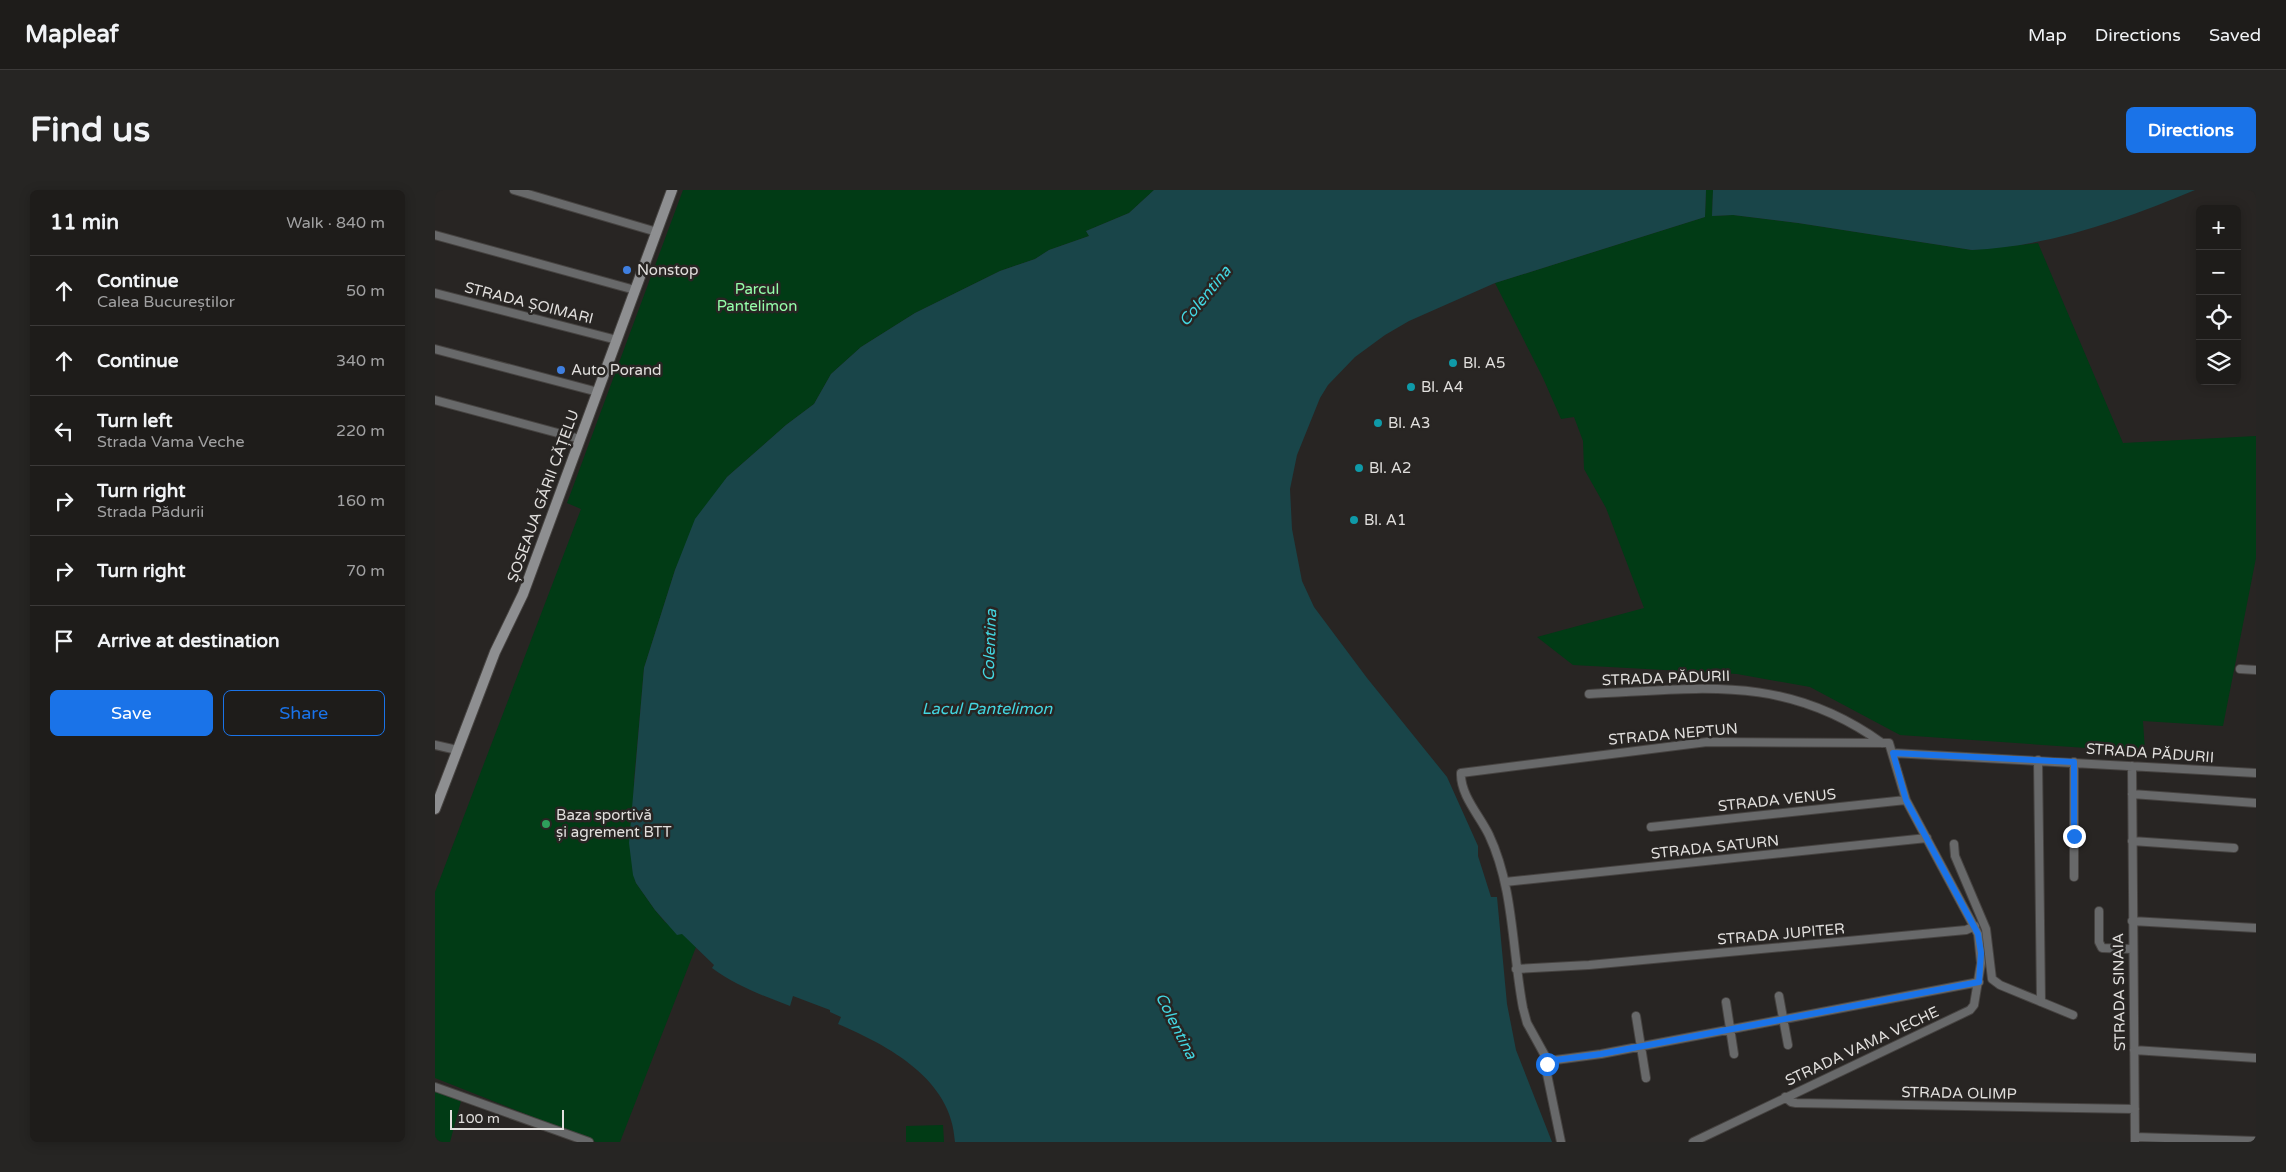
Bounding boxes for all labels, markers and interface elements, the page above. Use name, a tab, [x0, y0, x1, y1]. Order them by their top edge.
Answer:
text: Mapleaf	[25, 20, 119, 49]
text: Map	[2028, 24, 2067, 46]
text: Directions	[2095, 24, 2181, 46]
text: Saved	[2209, 24, 2261, 46]
button: Directions	[2126, 107, 2256, 153]
text: Find us	[30, 109, 150, 151]
map controls	[2196, 205, 2241, 385]
button: +	[2196, 205, 2241, 250]
text: 11 min	[50, 210, 119, 235]
text: Walk · 840 m	[286, 213, 385, 233]
button: −	[2196, 250, 2241, 295]
place label: Nonstop	[637, 261, 698, 279]
water label: Colentina	[1175, 261, 1236, 330]
marker: Nonstop	[621, 264, 633, 276]
text: Continue	[97, 270, 179, 292]
icon: ahead	[50, 277, 78, 305]
street label: STRADA ȘOIMARI	[463, 278, 595, 328]
park label: Parcul Pantelimon	[717, 280, 797, 315]
text: 50 m	[346, 281, 385, 301]
text: Calea Bucureștilor	[97, 292, 235, 312]
button: locate	[2196, 295, 2241, 340]
button: layers	[2196, 340, 2241, 385]
icon: ahead	[50, 347, 78, 375]
text: Continue	[97, 350, 179, 372]
text: 340 m	[336, 351, 385, 371]
place label: Bl. A5	[1463, 354, 1505, 372]
marker: Bl. A5	[1447, 357, 1459, 369]
place label: Auto Porand	[571, 361, 662, 379]
marker: Auto Porand	[555, 364, 567, 376]
place label: Bl. A4	[1421, 378, 1463, 396]
marker: Bl. A4	[1405, 381, 1417, 393]
street label: ȘOSEAUA GĂRII CĂȚELU	[503, 407, 583, 585]
text: Turn left	[97, 410, 173, 432]
place label: Bl. A3	[1388, 414, 1430, 432]
icon: left	[50, 417, 78, 445]
marker: Bl. A3	[1372, 417, 1384, 429]
text: 220 m	[336, 421, 385, 441]
text: Strada Vama Veche	[97, 432, 245, 452]
place label: Bl. A2	[1369, 459, 1411, 477]
marker: Bl. A2	[1353, 462, 1365, 474]
text: Turn right	[97, 480, 185, 502]
icon: right	[50, 487, 78, 515]
text: 160 m	[336, 491, 385, 511]
text: Strada Pădurii	[97, 502, 204, 522]
place label: Bl. A1	[1364, 511, 1406, 529]
marker: Bl. A1	[1348, 514, 1360, 526]
icon: right	[50, 557, 78, 585]
text: Turn right	[97, 560, 185, 582]
text: 70 m	[346, 561, 385, 581]
water label: Colentina	[979, 608, 1001, 681]
icon: arrive	[50, 627, 78, 655]
text: Arrive at destination	[97, 630, 280, 652]
street label: STRADA PĂDURII	[1602, 667, 1730, 689]
button: Save	[50, 690, 213, 736]
button: Share	[223, 690, 385, 736]
water label: Lacul Pantelimon	[922, 699, 1054, 719]
street label: STRADA NEPTUN	[1607, 719, 1739, 749]
street label: STRADA PĂDURII	[2085, 740, 2215, 766]
street label: STRADA VENUS	[1717, 785, 1837, 815]
place label: Baza sportivă și agrement BTT	[556, 806, 672, 841]
marker: Baza sportivă și agrement BTT	[540, 818, 552, 830]
route end	[2063, 825, 2086, 848]
street label: STRADA SATURN	[1650, 831, 1780, 863]
street label: STRADA JUPITER	[1716, 919, 1846, 949]
street label: STRADA SINAIA	[2109, 933, 2129, 1051]
water label: Colentina	[1151, 989, 1202, 1064]
street label: STRADA VAMA VECHE	[1782, 1002, 1942, 1090]
route start	[1536, 1053, 1559, 1076]
street label: STRADA OLIMP	[1901, 1083, 2017, 1103]
scale bar	[450, 1107, 564, 1130]
text: 100 m	[457, 1110, 500, 1127]

